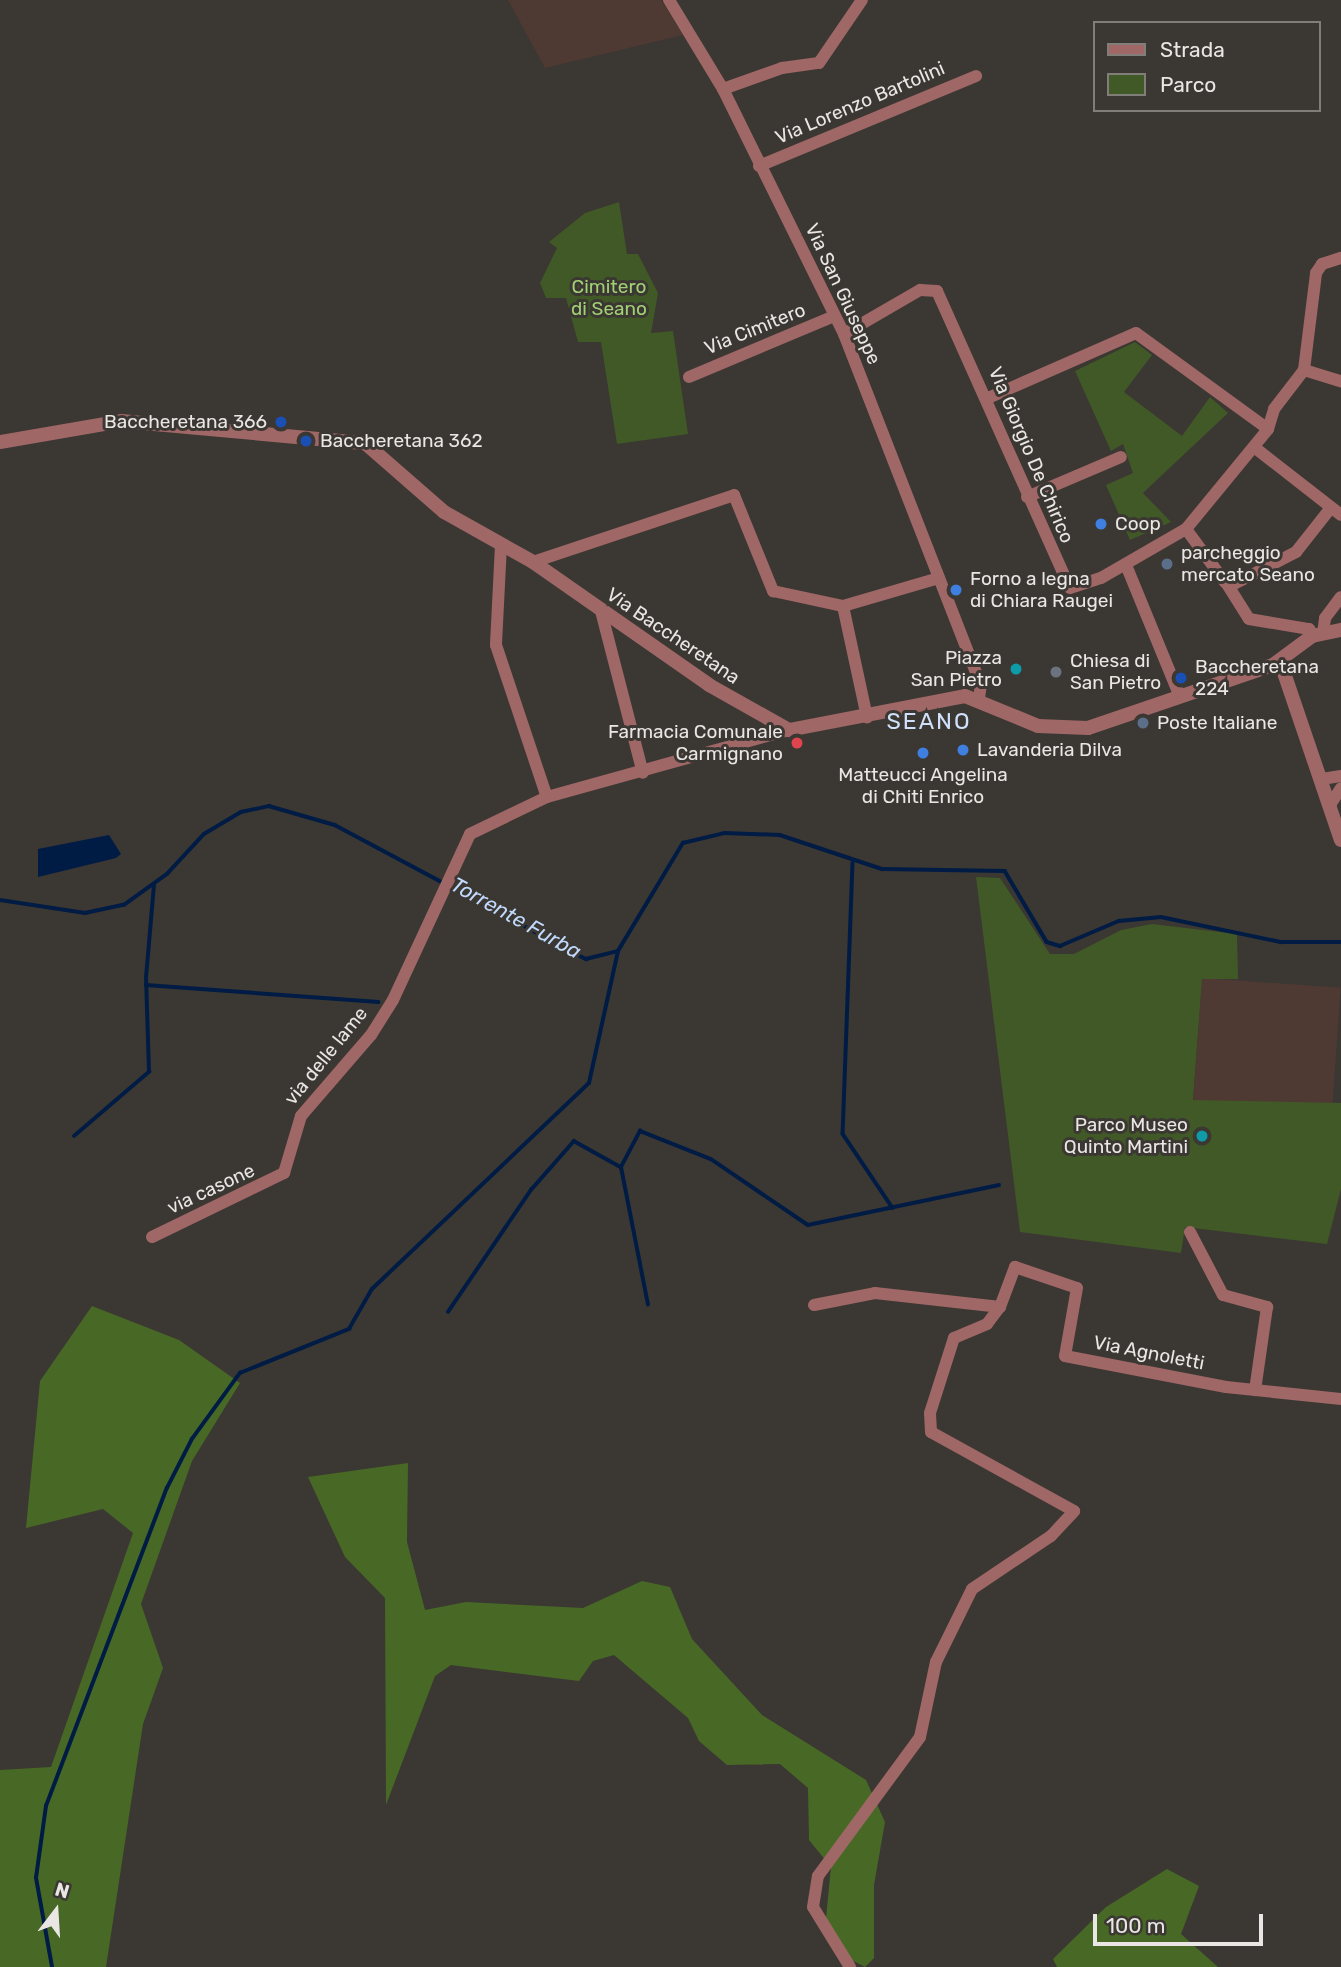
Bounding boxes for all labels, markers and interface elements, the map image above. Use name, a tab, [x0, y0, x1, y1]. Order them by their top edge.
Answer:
legend	[1092, 21, 1320, 112]
text: Strada	[1160, 37, 1225, 62]
street label: Via Lorenzo Bartolini	[772, 57, 948, 149]
text: Parco	[1160, 72, 1216, 97]
street label: Via San Giuseppe	[800, 220, 886, 368]
park label: Cimitero di Seano	[571, 276, 647, 320]
street label: Via Cimitero	[701, 298, 809, 360]
street label: Via Giorgio De Chirico	[983, 363, 1079, 547]
place label: Baccheretana 366	[104, 411, 267, 433]
marker: Baccheretana 366	[273, 414, 289, 430]
place label: Baccheretana 362	[320, 430, 483, 452]
marker: Baccheretana 362	[298, 433, 314, 449]
place label: Coop	[1115, 513, 1161, 535]
marker: Coop	[1093, 516, 1109, 532]
place label: parcheggio mercato Seano	[1181, 542, 1315, 586]
marker: parcheggio mercato Seano	[1159, 556, 1175, 572]
place label: Forno a legna di Chiara Raugei	[970, 568, 1113, 612]
marker: Forno a legna di Chiara Raugei	[948, 582, 964, 598]
street label: Via Baccheretana	[602, 583, 744, 689]
place label: Piazza San Pietro	[911, 647, 1002, 691]
place label: Chiesa di San Pietro	[1070, 650, 1161, 694]
place label: Baccheretana 224	[1195, 656, 1319, 700]
marker: Piazza San Pietro	[1008, 661, 1024, 677]
marker: Chiesa di San Pietro	[1048, 664, 1064, 680]
marker: Baccheretana 224	[1173, 670, 1189, 686]
district label: SEANO	[887, 707, 971, 735]
place label: Poste Italiane	[1157, 712, 1277, 734]
marker: Poste Italiane	[1135, 715, 1151, 731]
place label: Farmacia Comunale Carmignano	[608, 721, 783, 765]
marker: Farmacia Comunale Carmignano	[789, 735, 805, 751]
place label: Lavanderia Dilva	[977, 739, 1122, 761]
marker: Lavanderia Dilva	[955, 742, 971, 758]
marker: Matteucci Angelina di Chiti Enrico	[915, 745, 931, 761]
place label: Matteucci Angelina di Chiti Enrico	[838, 764, 1008, 808]
water label: Torrente Furba	[446, 872, 586, 964]
street label: via delle lame	[280, 1002, 372, 1110]
place label: Parco Museo Quinto Martini	[1064, 1114, 1188, 1158]
marker: Parco Museo Quinto Martini	[1194, 1128, 1210, 1144]
street label: via casone	[164, 1159, 258, 1219]
street label: Via Agnoletti	[1091, 1331, 1207, 1375]
north arrow	[21, 1876, 91, 1946]
text: N	[52, 1877, 72, 1903]
scale bar	[1096, 1900, 1266, 1944]
text: 100 m	[1106, 1913, 1165, 1938]

